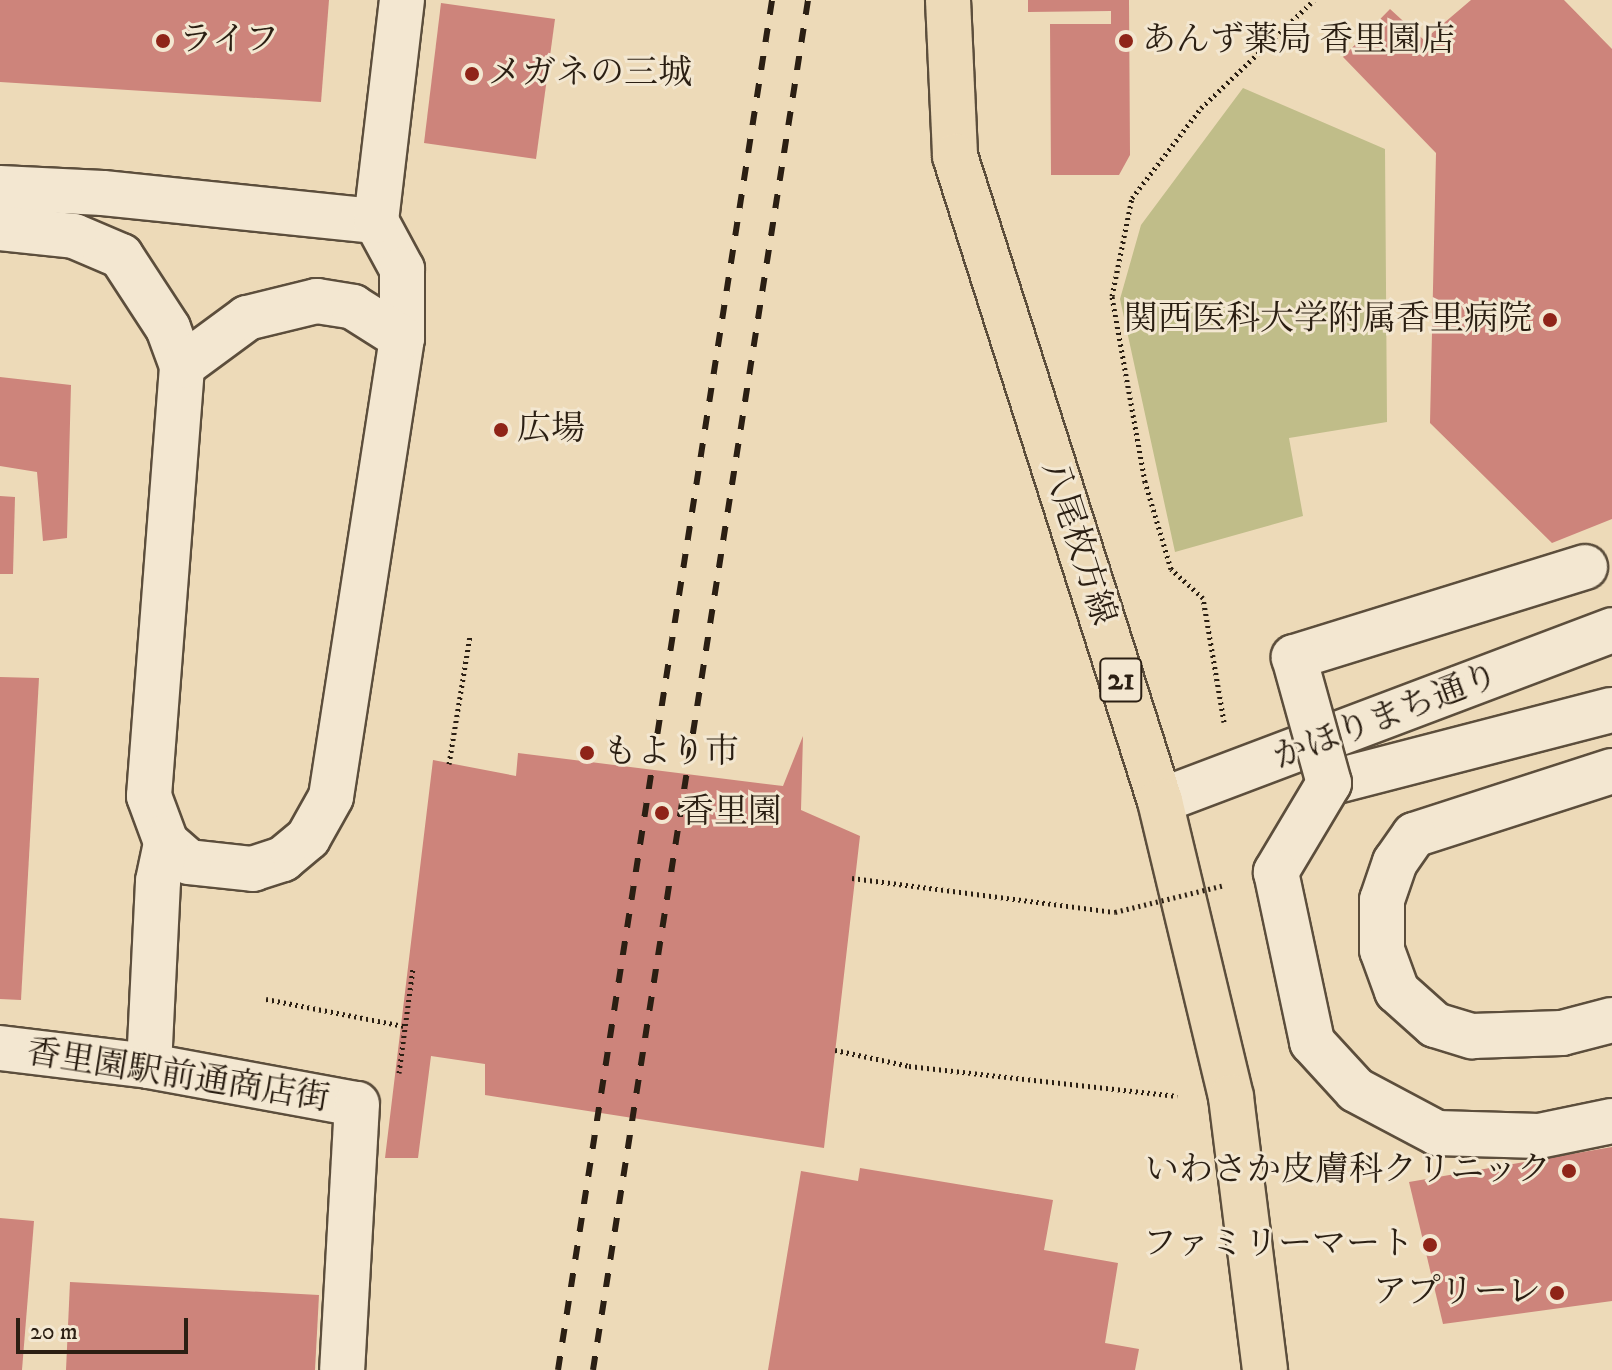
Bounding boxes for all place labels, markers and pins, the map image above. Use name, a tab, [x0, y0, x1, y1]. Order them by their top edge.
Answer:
place label: ライフ	[179, 21, 281, 61]
place label: あんず薬局 香里園店	[1142, 21, 1455, 61]
marker: ライフ	[154, 32, 172, 50]
marker: あんず薬局 香里園店	[1117, 32, 1135, 50]
place label: メガネの三城	[488, 54, 692, 94]
marker: メガネの三城	[463, 65, 481, 83]
place label: 関西医科大学附属香里病院	[1124, 300, 1532, 340]
marker: 関西医科大学附属香里病院	[1539, 309, 1561, 331]
place label: 広場	[517, 410, 585, 450]
marker: 広場	[492, 421, 510, 439]
place label: もより市	[603, 733, 739, 773]
marker: もより市	[578, 744, 596, 762]
place label: 香里園	[680, 793, 782, 833]
marker: 香里園	[651, 802, 673, 824]
place label: いわさか皮膚科クリニック	[1143, 1151, 1551, 1191]
marker: いわさか皮膚科クリニック	[1558, 1160, 1580, 1182]
place label: ファミリーマート	[1142, 1225, 1414, 1265]
marker: ファミリーマート	[1421, 1236, 1439, 1254]
place label: アプリーレ	[1371, 1273, 1541, 1313]
marker: アプリーレ	[1548, 1284, 1566, 1302]

